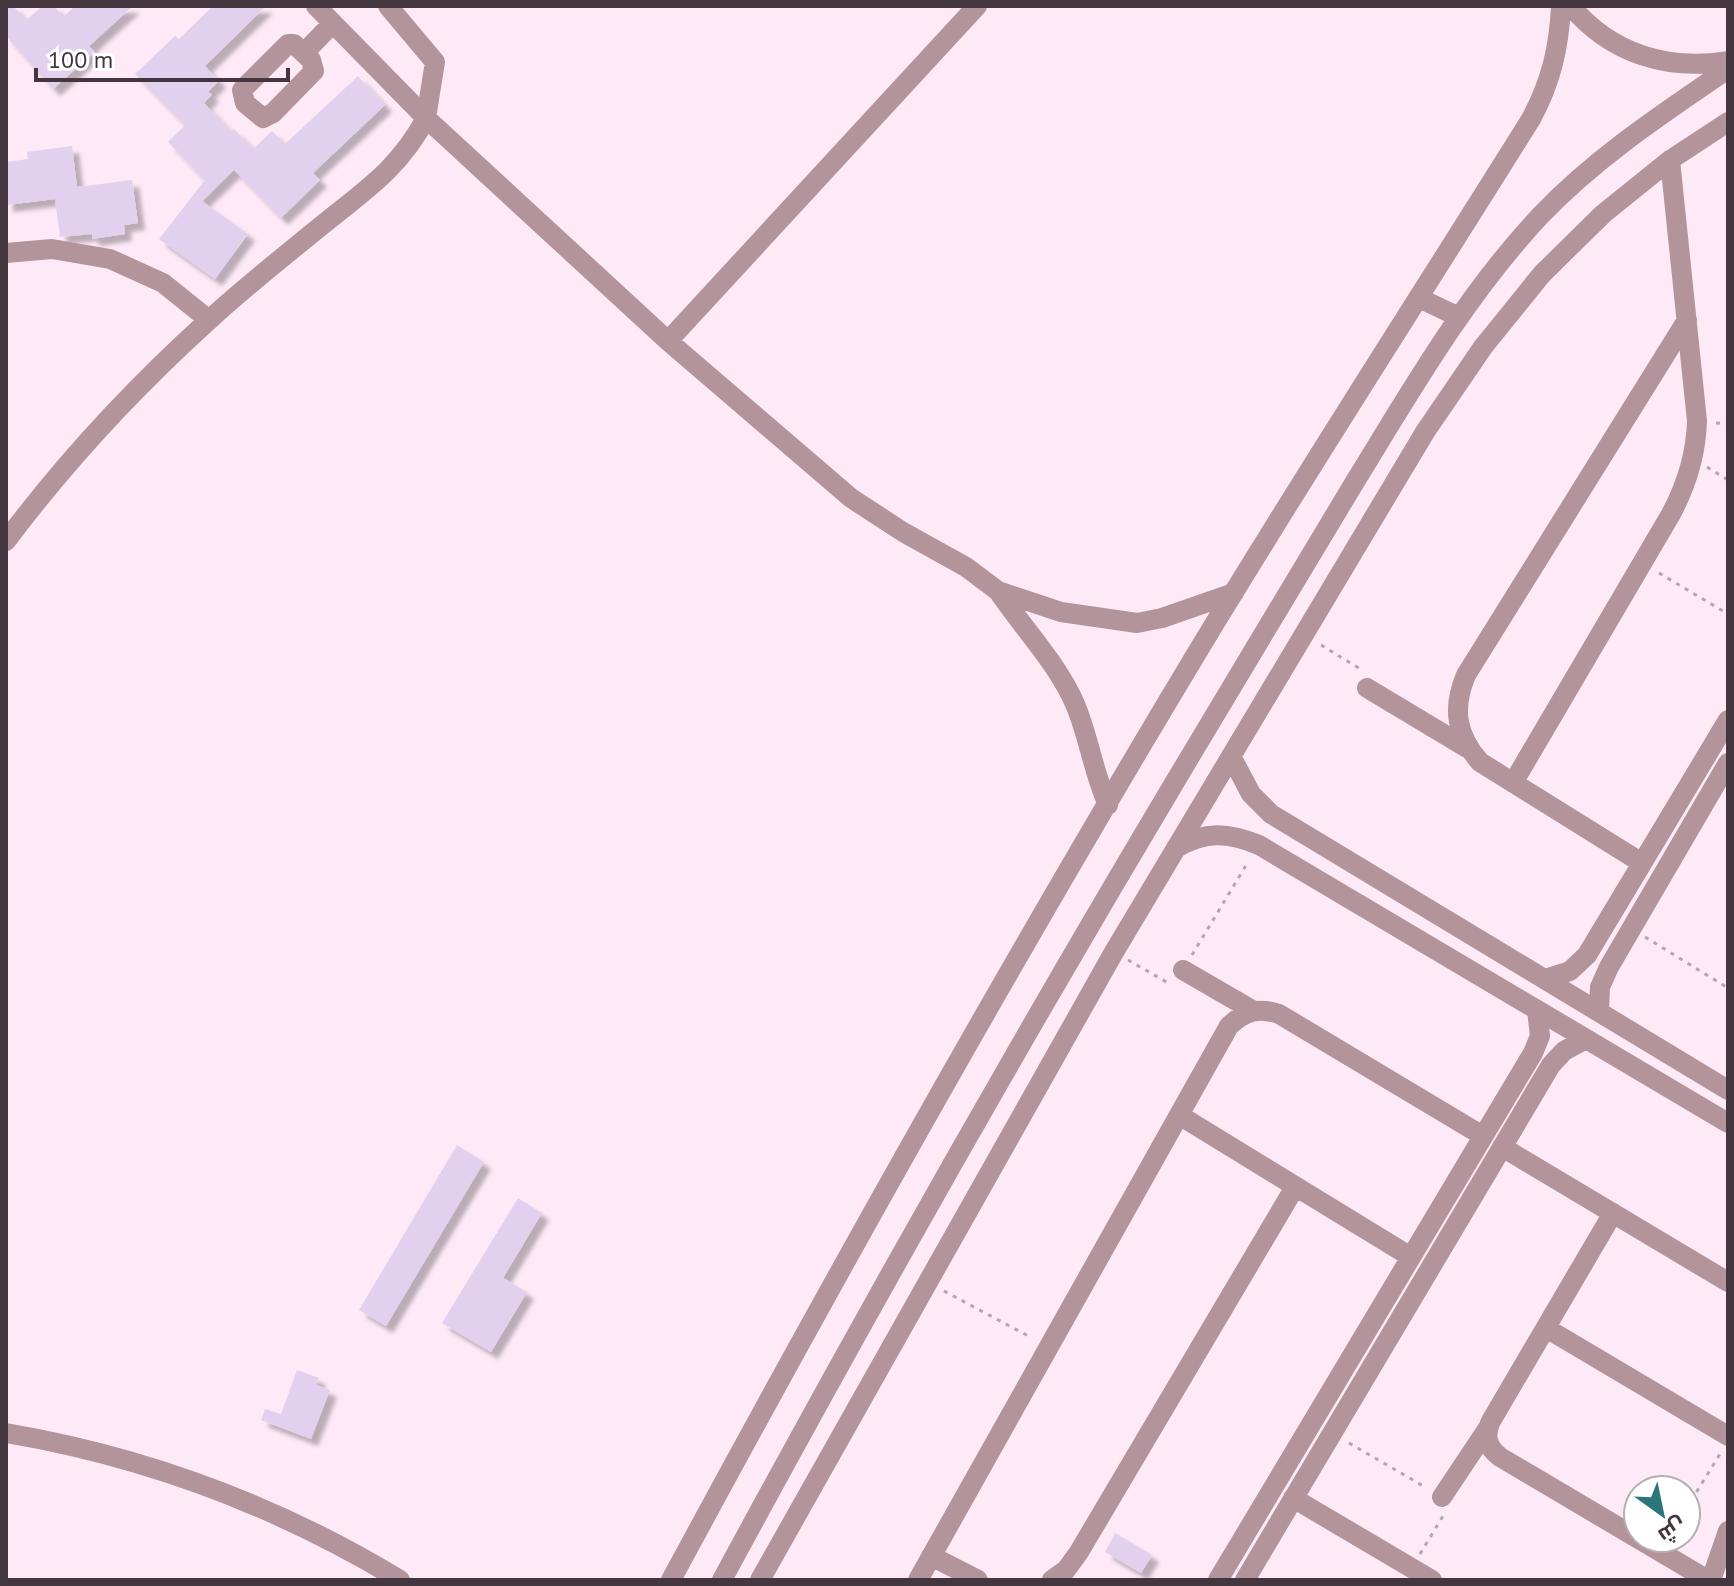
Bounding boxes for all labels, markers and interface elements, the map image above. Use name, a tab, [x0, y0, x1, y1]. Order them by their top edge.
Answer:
scale bar	[36, 32, 288, 82]
text: 100 m	[48, 44, 113, 75]
north arrow	[1622, 1474, 1702, 1554]
text: ش	[1653, 1511, 1692, 1550]

